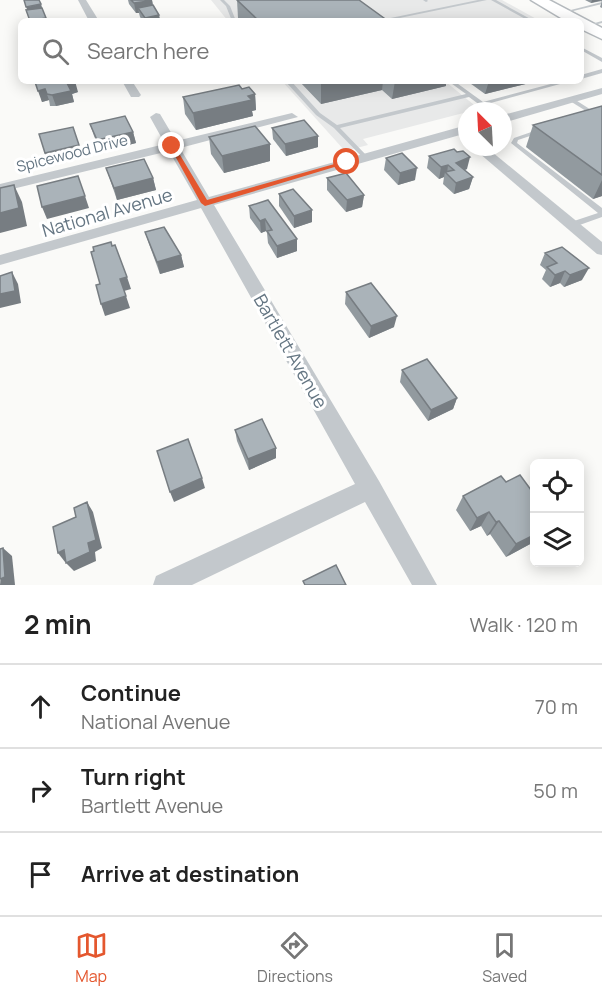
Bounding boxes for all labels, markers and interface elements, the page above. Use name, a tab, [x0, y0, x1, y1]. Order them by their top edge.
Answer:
search box	[18, 18, 584, 84]
icon: search	[39, 35, 72, 68]
text: Search here	[87, 36, 209, 66]
north arrow	[458, 102, 512, 156]
street label: Spicewood Drive	[14, 129, 130, 177]
route end	[158, 132, 184, 158]
route start	[333, 148, 359, 174]
street label: National Avenue	[39, 182, 175, 242]
street label: Bartlett Avenue	[249, 290, 333, 412]
map controls	[530, 459, 584, 567]
button: locate	[530, 459, 584, 513]
button: layers	[530, 513, 584, 567]
text: 2 min	[24, 606, 92, 642]
text: Walk · 120 m	[470, 611, 578, 638]
text: Continue	[81, 678, 181, 708]
icon: ahead	[24, 690, 57, 723]
text: 70 m	[535, 693, 578, 720]
text: National Avenue	[81, 708, 230, 735]
text: Turn right	[81, 762, 186, 792]
icon: right	[24, 774, 57, 807]
text: 50 m	[533, 777, 578, 804]
text: Bartlett Avenue	[81, 792, 223, 819]
icon: arrive	[24, 858, 57, 891]
text: Arrive at destination	[81, 859, 299, 889]
tab: Map	[75, 929, 108, 987]
tab: Directions	[257, 929, 333, 987]
tab: Saved	[482, 929, 527, 987]

